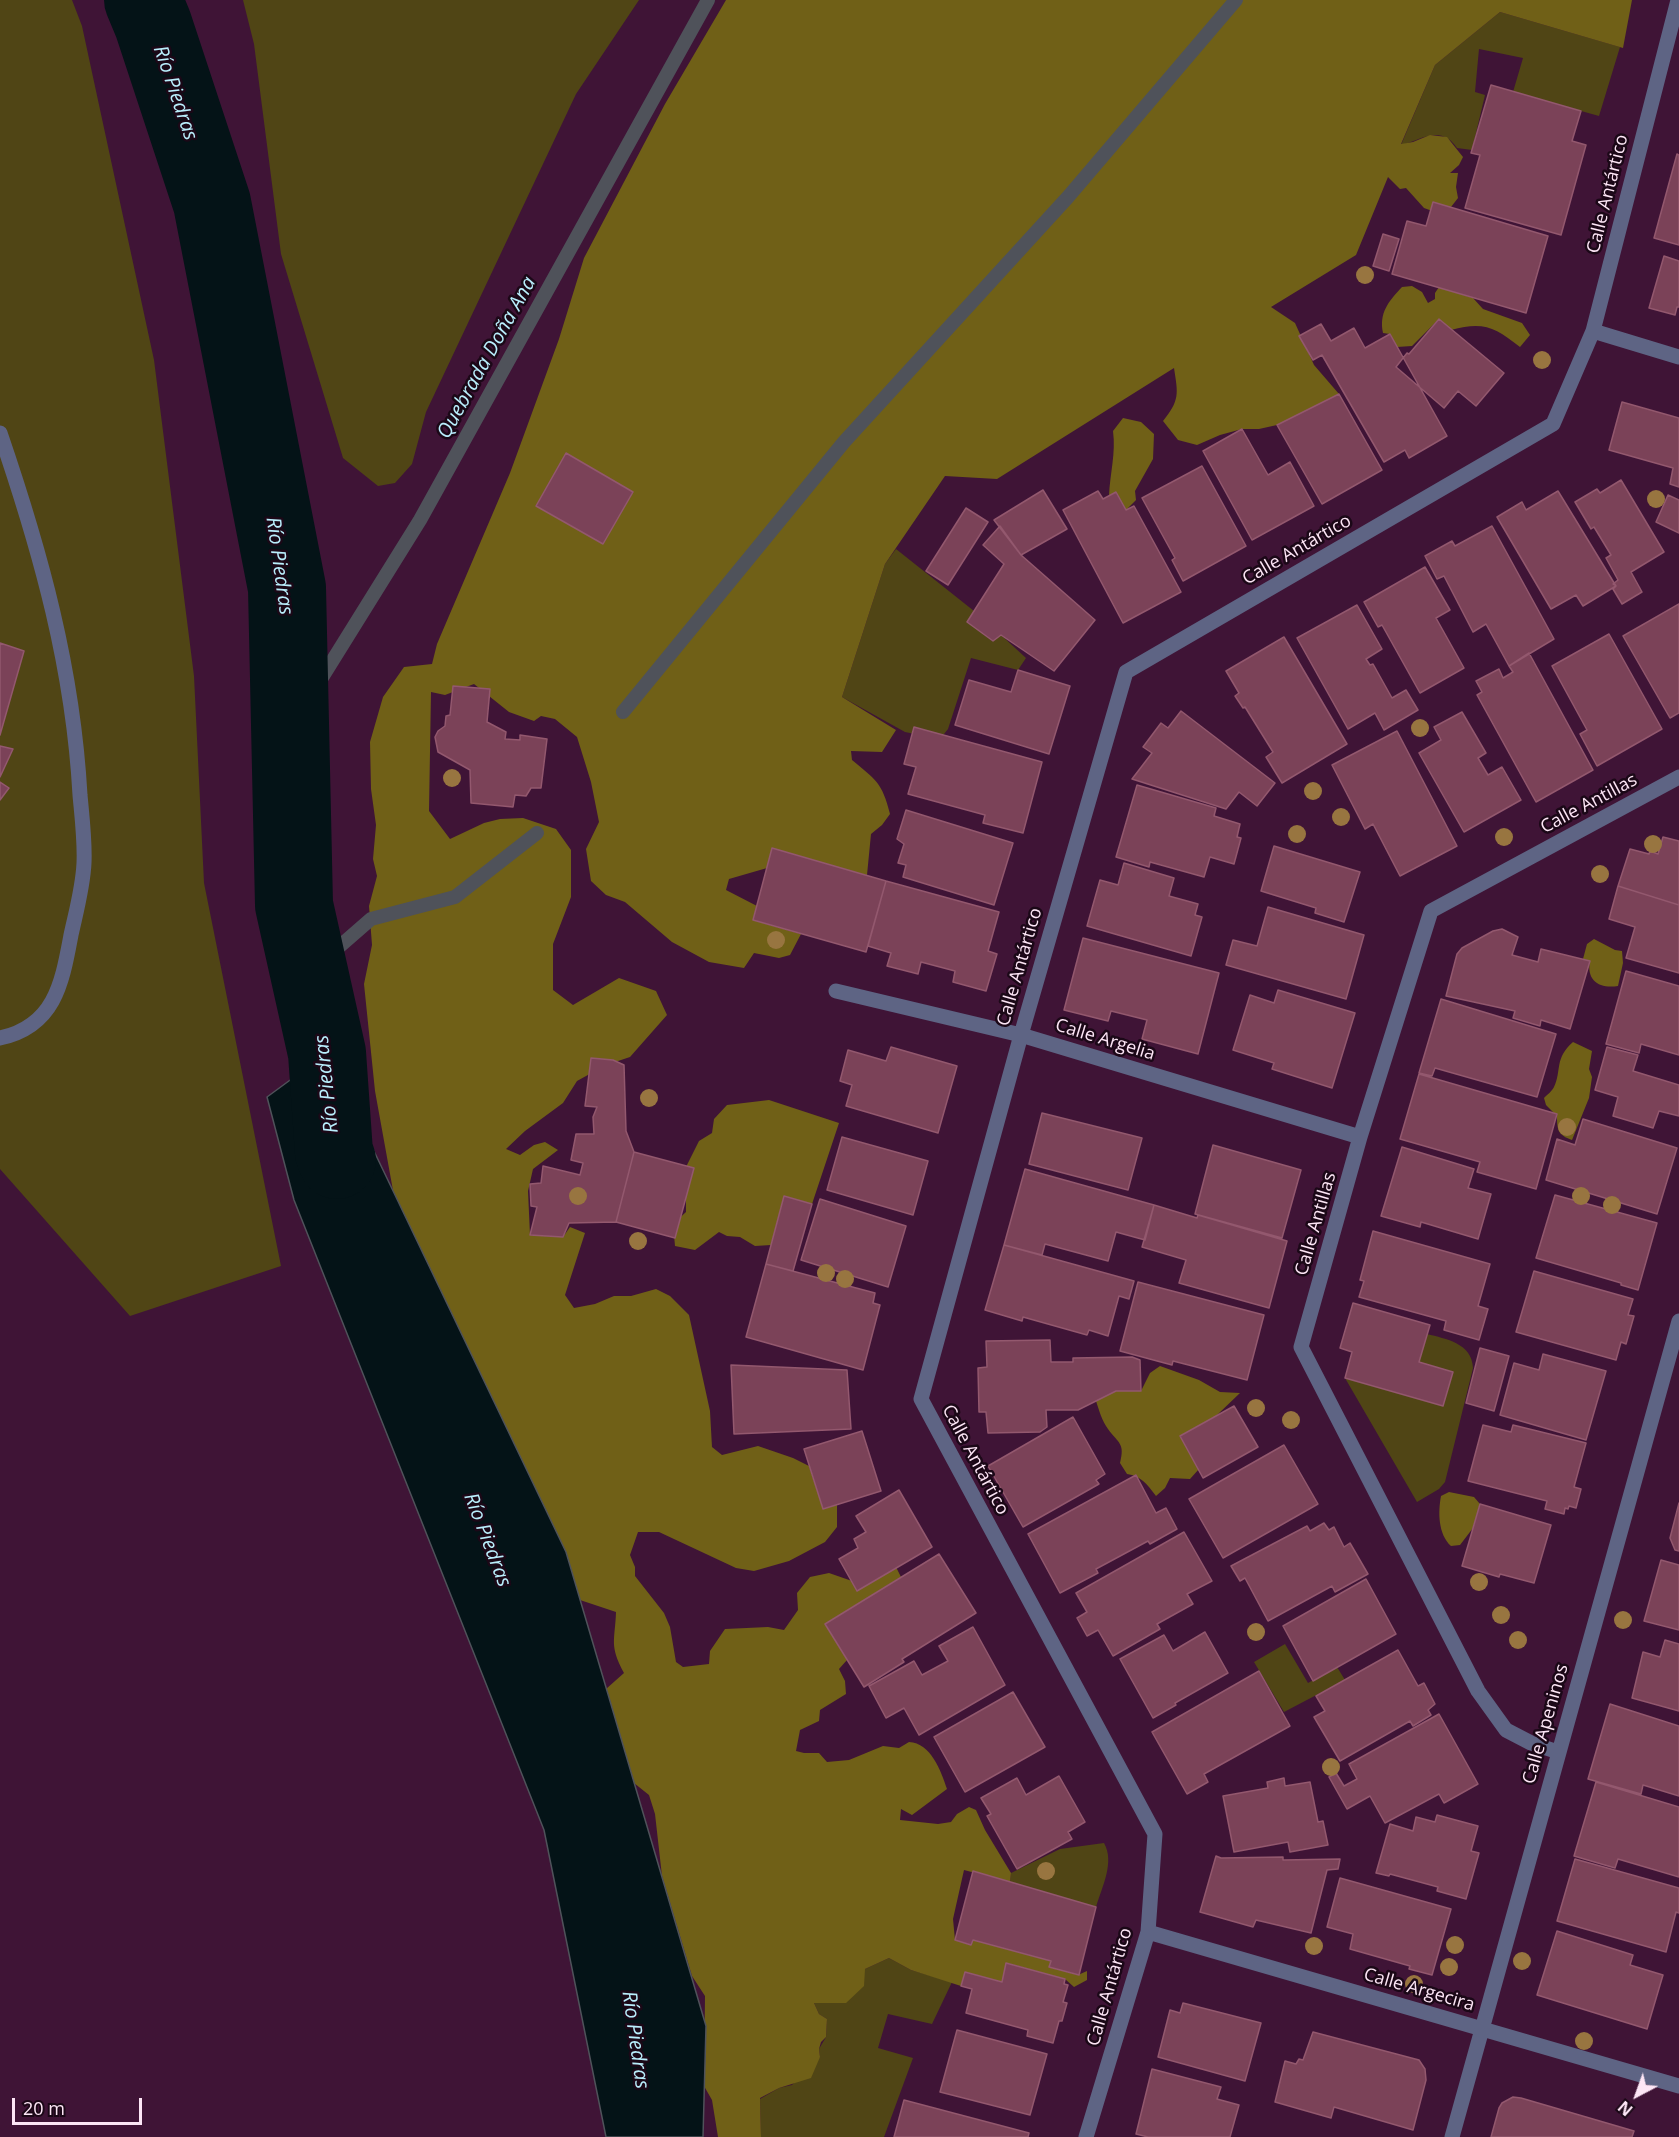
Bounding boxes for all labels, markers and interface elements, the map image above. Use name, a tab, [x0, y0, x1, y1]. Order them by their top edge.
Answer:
water label: Río Piedras	[148, 42, 202, 144]
street label: Calle Antártico	[1583, 132, 1633, 256]
water label: Quebrada Doña Ana	[433, 273, 541, 443]
street label: Calle Antártico	[1239, 510, 1355, 590]
water label: Río Piedras	[260, 515, 298, 617]
street label: Calle Antillas	[1537, 770, 1641, 838]
street label: Calle Antártico	[993, 905, 1047, 1029]
street label: Calle Argelia	[1053, 1015, 1157, 1065]
water label: Río Piedras	[310, 1034, 344, 1134]
street label: Calle Antillas	[1291, 1170, 1341, 1278]
street label: Calle Antártico	[937, 1401, 1013, 1519]
water label: Río Piedras	[458, 1490, 516, 1590]
street label: Calle Apeninos	[1519, 1662, 1573, 1786]
street label: Calle Antártico	[1083, 1925, 1137, 2049]
street label: Calle Argecira	[1361, 1964, 1477, 2016]
water label: Río Piedras	[616, 1989, 654, 2091]
north arrow	[1607, 2065, 1667, 2125]
scale bar	[15, 2086, 146, 2124]
text: 20 m	[23, 2096, 65, 2120]
text: N	[1613, 2096, 1637, 2121]

